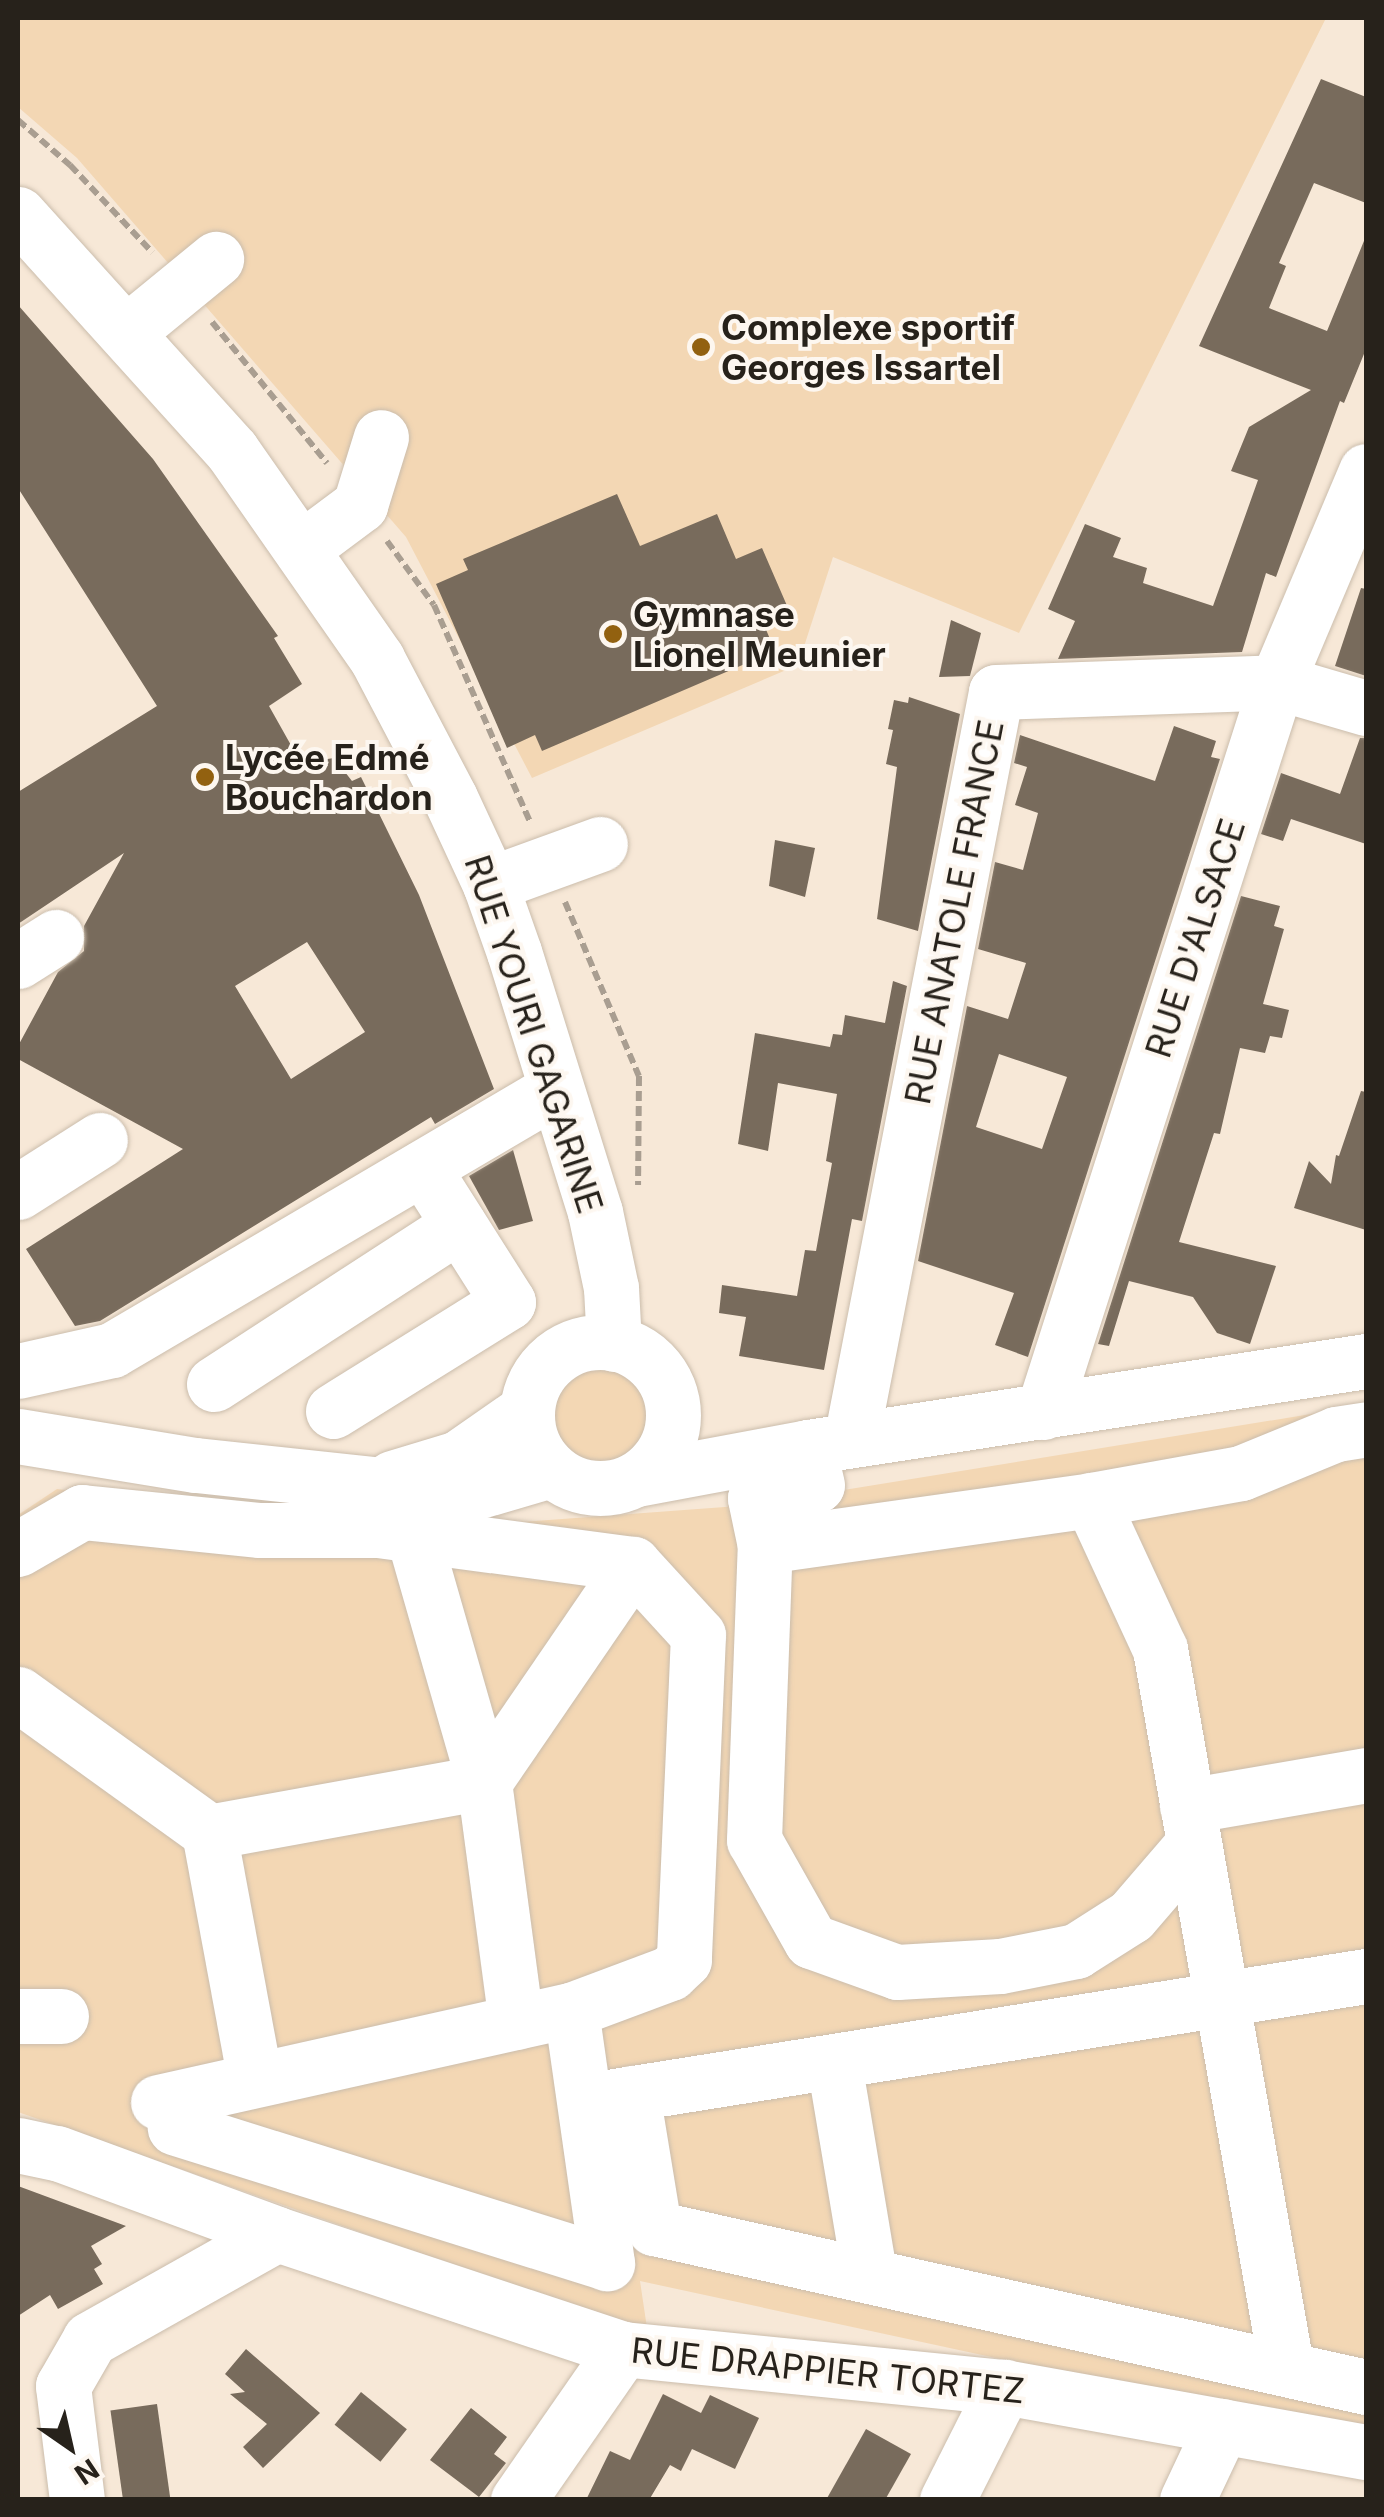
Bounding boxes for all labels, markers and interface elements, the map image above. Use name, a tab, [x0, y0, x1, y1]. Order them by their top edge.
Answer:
place label: Complexe sportif Georges Issartel	[721, 306, 1015, 388]
marker: Complexe sportif Georges Issartel	[690, 336, 712, 358]
place label: Gymnase Lionel Meunier	[633, 593, 886, 675]
marker: Gymnase Lionel Meunier	[602, 623, 624, 645]
street label: RUE ANATOLE FRANCE	[896, 716, 1012, 1108]
place label: Lycée Edmé Bouchardon	[225, 736, 433, 818]
marker: Lycée Edmé Bouchardon	[194, 766, 216, 788]
street label: RUE D'ALSACE	[1137, 813, 1253, 1063]
street label: RUE YOURI GAGARINE	[456, 850, 612, 1218]
street label: RUE DRAPPIER TORTEZ	[629, 2328, 1027, 2412]
north arrow	[20, 2397, 120, 2497]
text: N	[68, 2452, 105, 2492]

